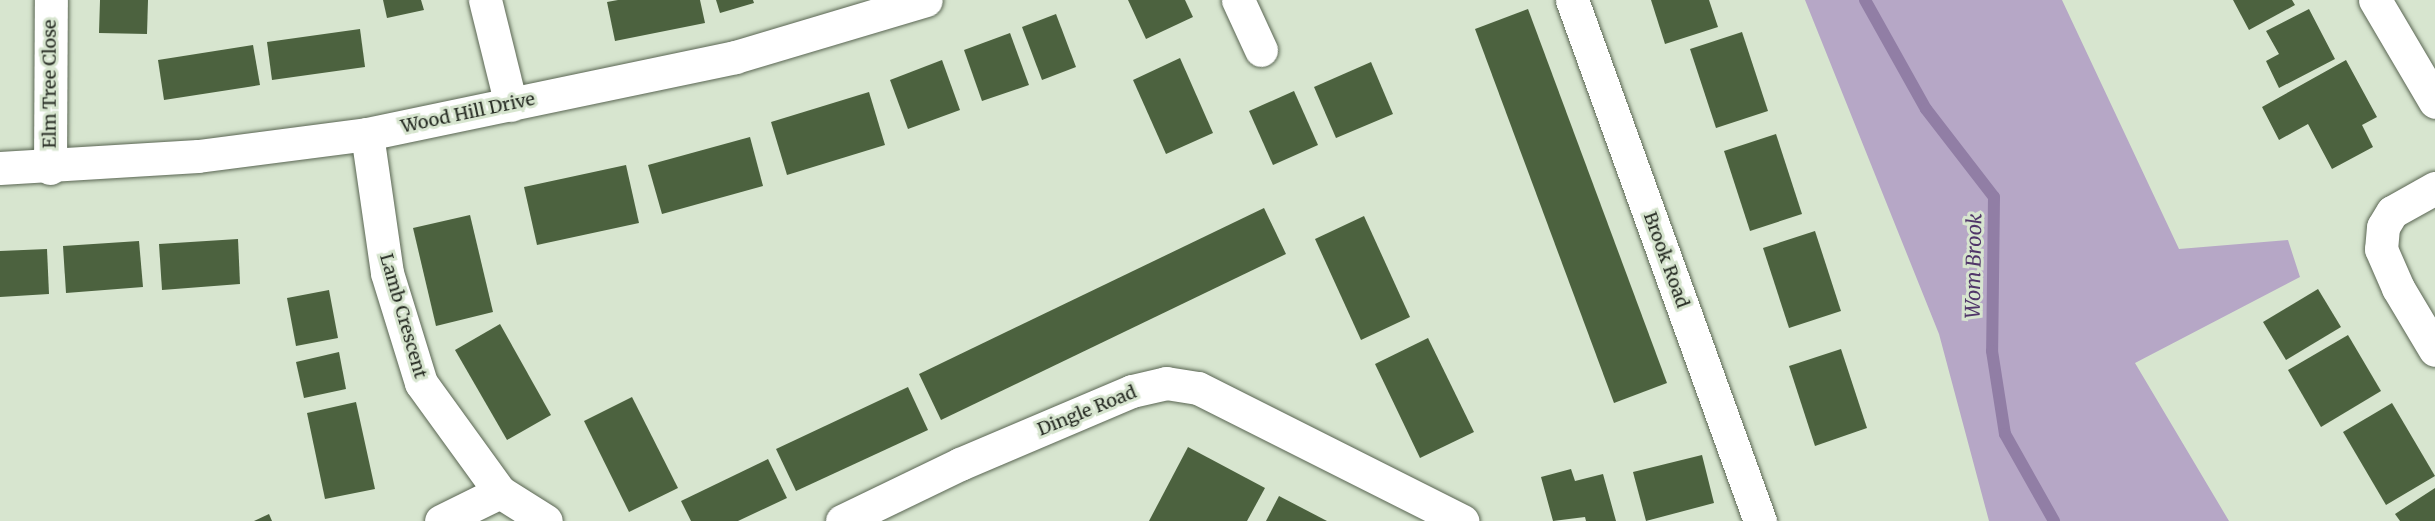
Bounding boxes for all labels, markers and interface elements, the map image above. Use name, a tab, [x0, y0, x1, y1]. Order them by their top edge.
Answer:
street label: Elm Tree Close	[39, 20, 61, 148]
street label: Wood Hill Drive	[399, 88, 537, 138]
street label: Brook Road	[1639, 209, 1693, 311]
water label: Wom Brook	[1960, 213, 1986, 319]
street label: Lamb Crescent	[375, 251, 431, 381]
street label: Dingle Road	[1034, 381, 1140, 441]

